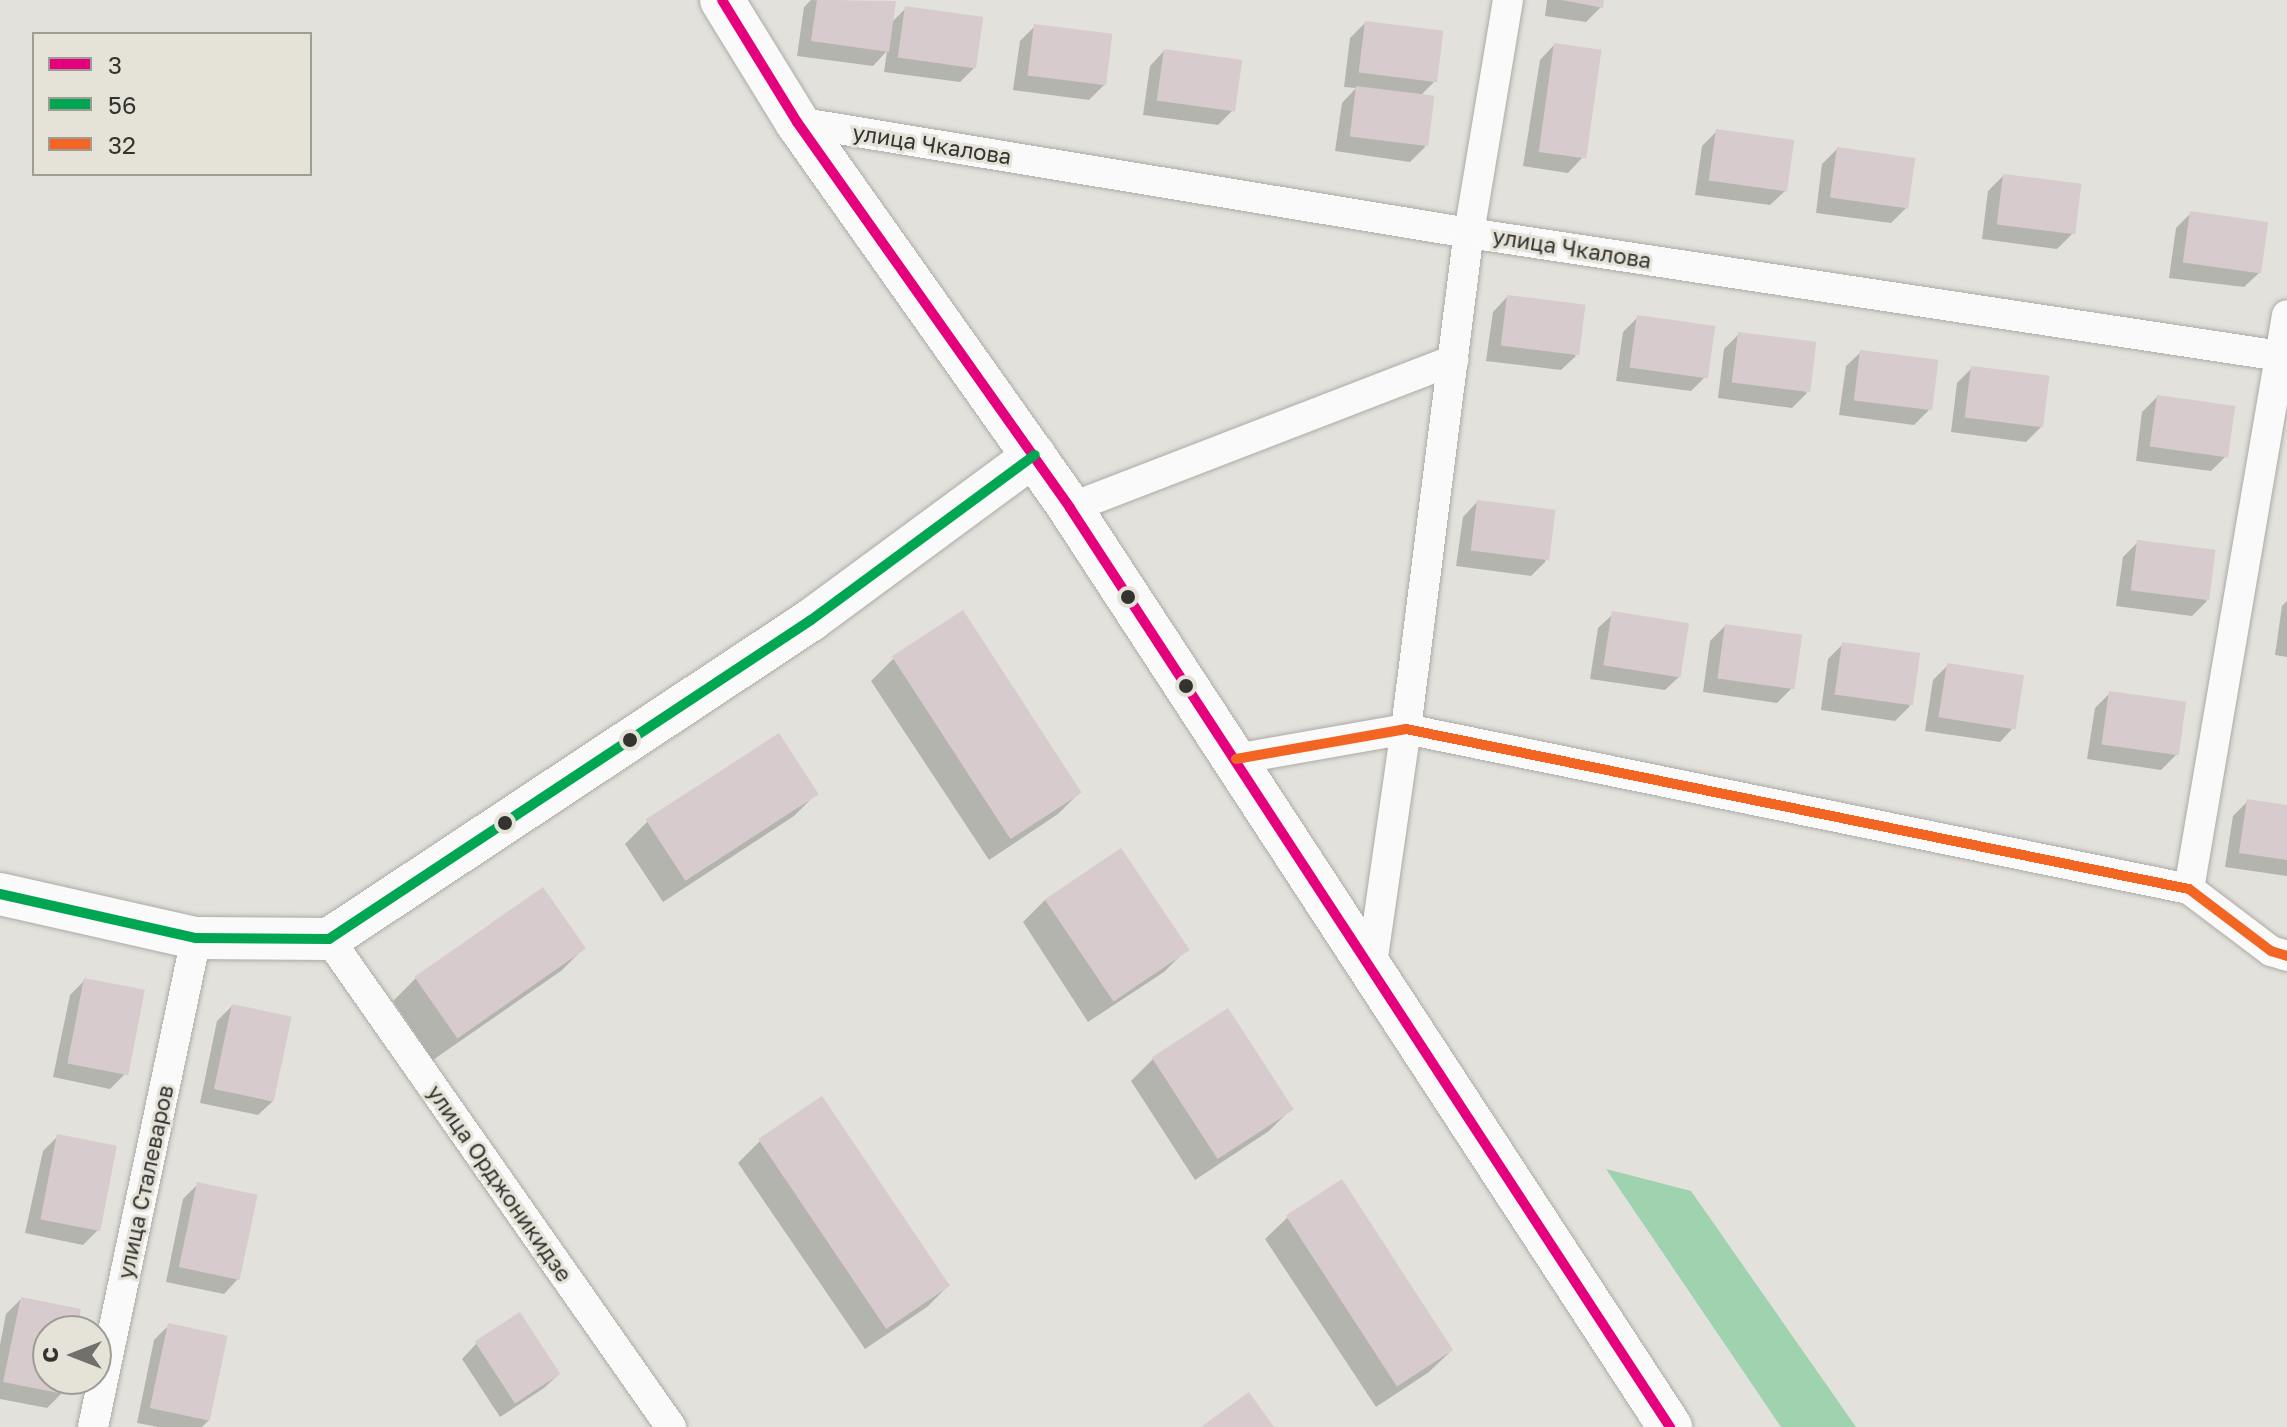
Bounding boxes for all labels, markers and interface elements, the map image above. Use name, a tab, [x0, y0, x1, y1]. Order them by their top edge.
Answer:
legend	[32, 32, 312, 176]
text: 3	[108, 50, 122, 79]
text: 56	[108, 90, 136, 119]
street label: улица Чкалова	[851, 118, 1013, 170]
text: 32	[108, 130, 136, 159]
street label: улица Чкалова	[1491, 222, 1653, 274]
unlabelled marker	[1120, 589, 1136, 605]
unlabelled marker	[1178, 678, 1194, 694]
unlabelled marker	[622, 732, 638, 748]
unlabelled marker	[497, 815, 513, 831]
street label: улица Орджоникидзе	[422, 1080, 578, 1286]
street label: улица Сталеваров	[112, 1083, 178, 1281]
north arrow	[32, 1315, 112, 1395]
text: С	[36, 1347, 63, 1363]

